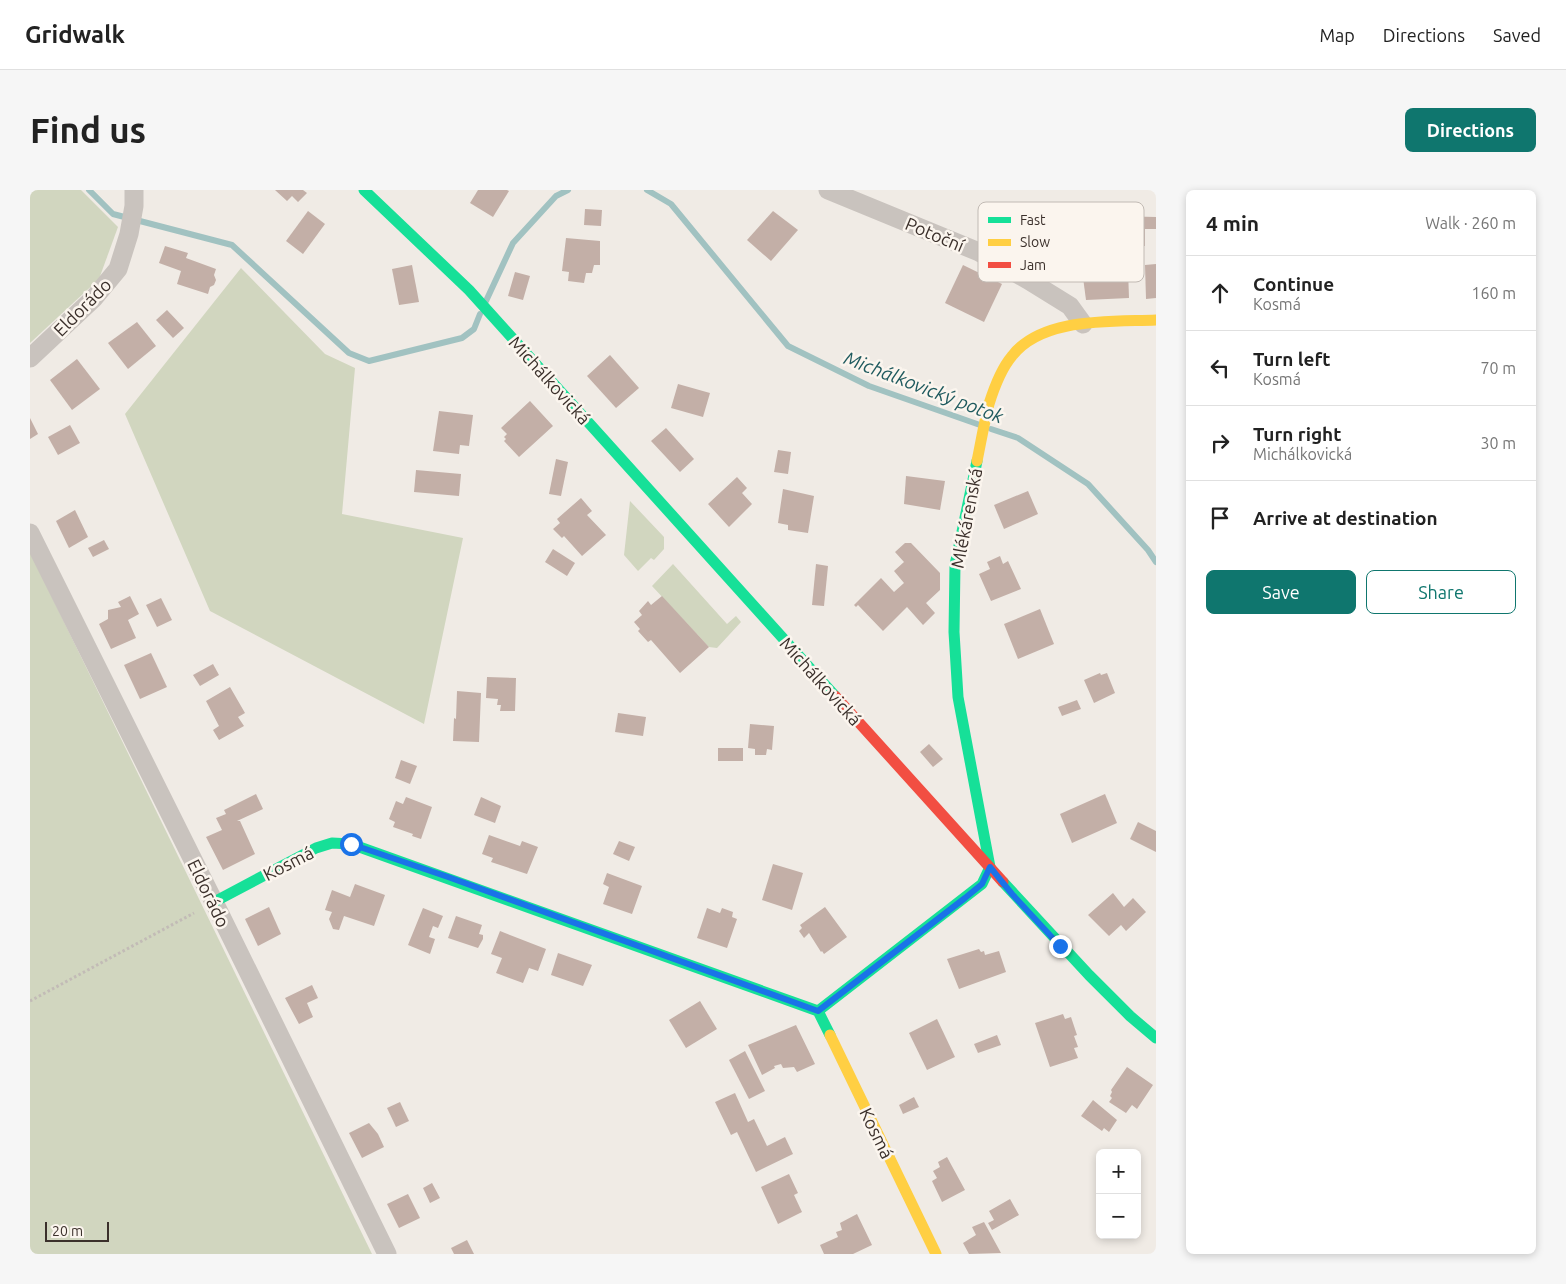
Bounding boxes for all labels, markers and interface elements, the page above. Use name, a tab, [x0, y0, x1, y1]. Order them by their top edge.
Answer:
text: Gridwalk	[25, 21, 125, 48]
text: Map	[1319, 25, 1355, 45]
text: Directions	[1383, 25, 1465, 45]
text: Saved	[1493, 25, 1541, 45]
button: Directions	[1405, 108, 1536, 152]
text: Find us	[30, 110, 146, 150]
legend	[978, 202, 1144, 282]
text: 4 min	[1206, 211, 1259, 235]
text: Fast	[1020, 212, 1046, 228]
street label: Potoční	[903, 213, 968, 256]
text: Walk · 260 m	[1425, 214, 1516, 232]
text: Slow	[1020, 234, 1050, 250]
text: Jam	[1020, 257, 1046, 273]
text: Continue	[1253, 273, 1334, 295]
street label: Eldorádo	[49, 274, 115, 340]
icon: ahead	[1206, 279, 1234, 307]
text: 160 m	[1471, 284, 1516, 302]
text: Kosmá	[1253, 295, 1301, 313]
street label: Michálkovická	[505, 332, 595, 428]
water label: Michálkovický potok	[841, 346, 1007, 428]
text: Turn left	[1253, 348, 1331, 370]
icon: left	[1206, 354, 1234, 382]
text: 70 m	[1480, 359, 1516, 377]
text: Kosmá	[1253, 370, 1301, 388]
text: Turn right	[1253, 423, 1341, 445]
icon: right	[1206, 429, 1234, 457]
text: 30 m	[1480, 434, 1516, 452]
text: Michálkovická	[1253, 445, 1352, 463]
street label: Mlékárenská	[946, 466, 986, 570]
icon: arrive	[1206, 504, 1234, 532]
text: Arrive at destination	[1253, 507, 1438, 529]
button: Save	[1206, 570, 1356, 614]
button: Share	[1366, 570, 1516, 614]
street label: Michálkovická	[776, 633, 866, 729]
route start	[340, 833, 363, 856]
street label: Kosmá	[259, 842, 317, 884]
street label: Eldorádo	[184, 856, 234, 930]
route end	[1049, 935, 1072, 958]
street label: Kosmá	[856, 1104, 898, 1162]
map controls	[1096, 1149, 1141, 1239]
button: +	[1096, 1149, 1141, 1194]
button: −	[1096, 1194, 1141, 1239]
scale bar	[45, 1219, 109, 1242]
text: 20 m	[52, 1223, 83, 1239]

